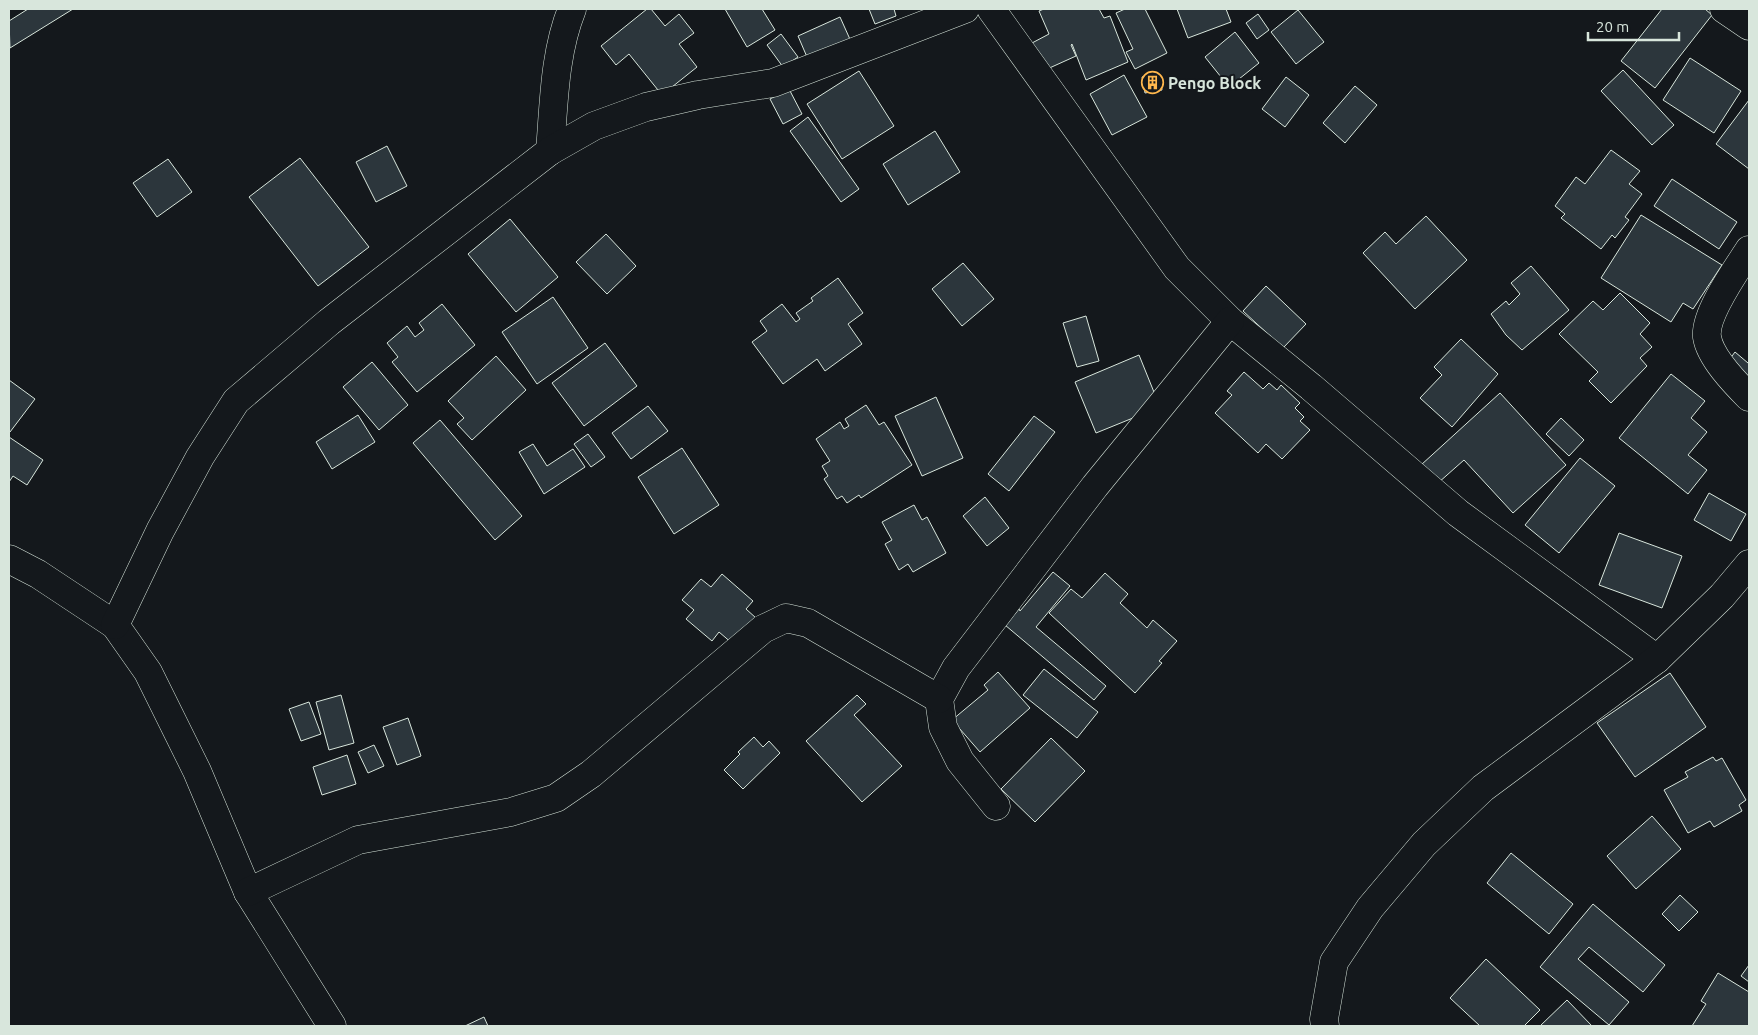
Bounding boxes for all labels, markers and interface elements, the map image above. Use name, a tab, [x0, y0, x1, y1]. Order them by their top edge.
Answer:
scale bar	[1588, 10, 1679, 42]
text: 20 m	[1596, 18, 1629, 35]
building icon: Pengo Block	[1140, 71, 1164, 95]
place label: Pengo Block	[1168, 74, 1261, 92]

